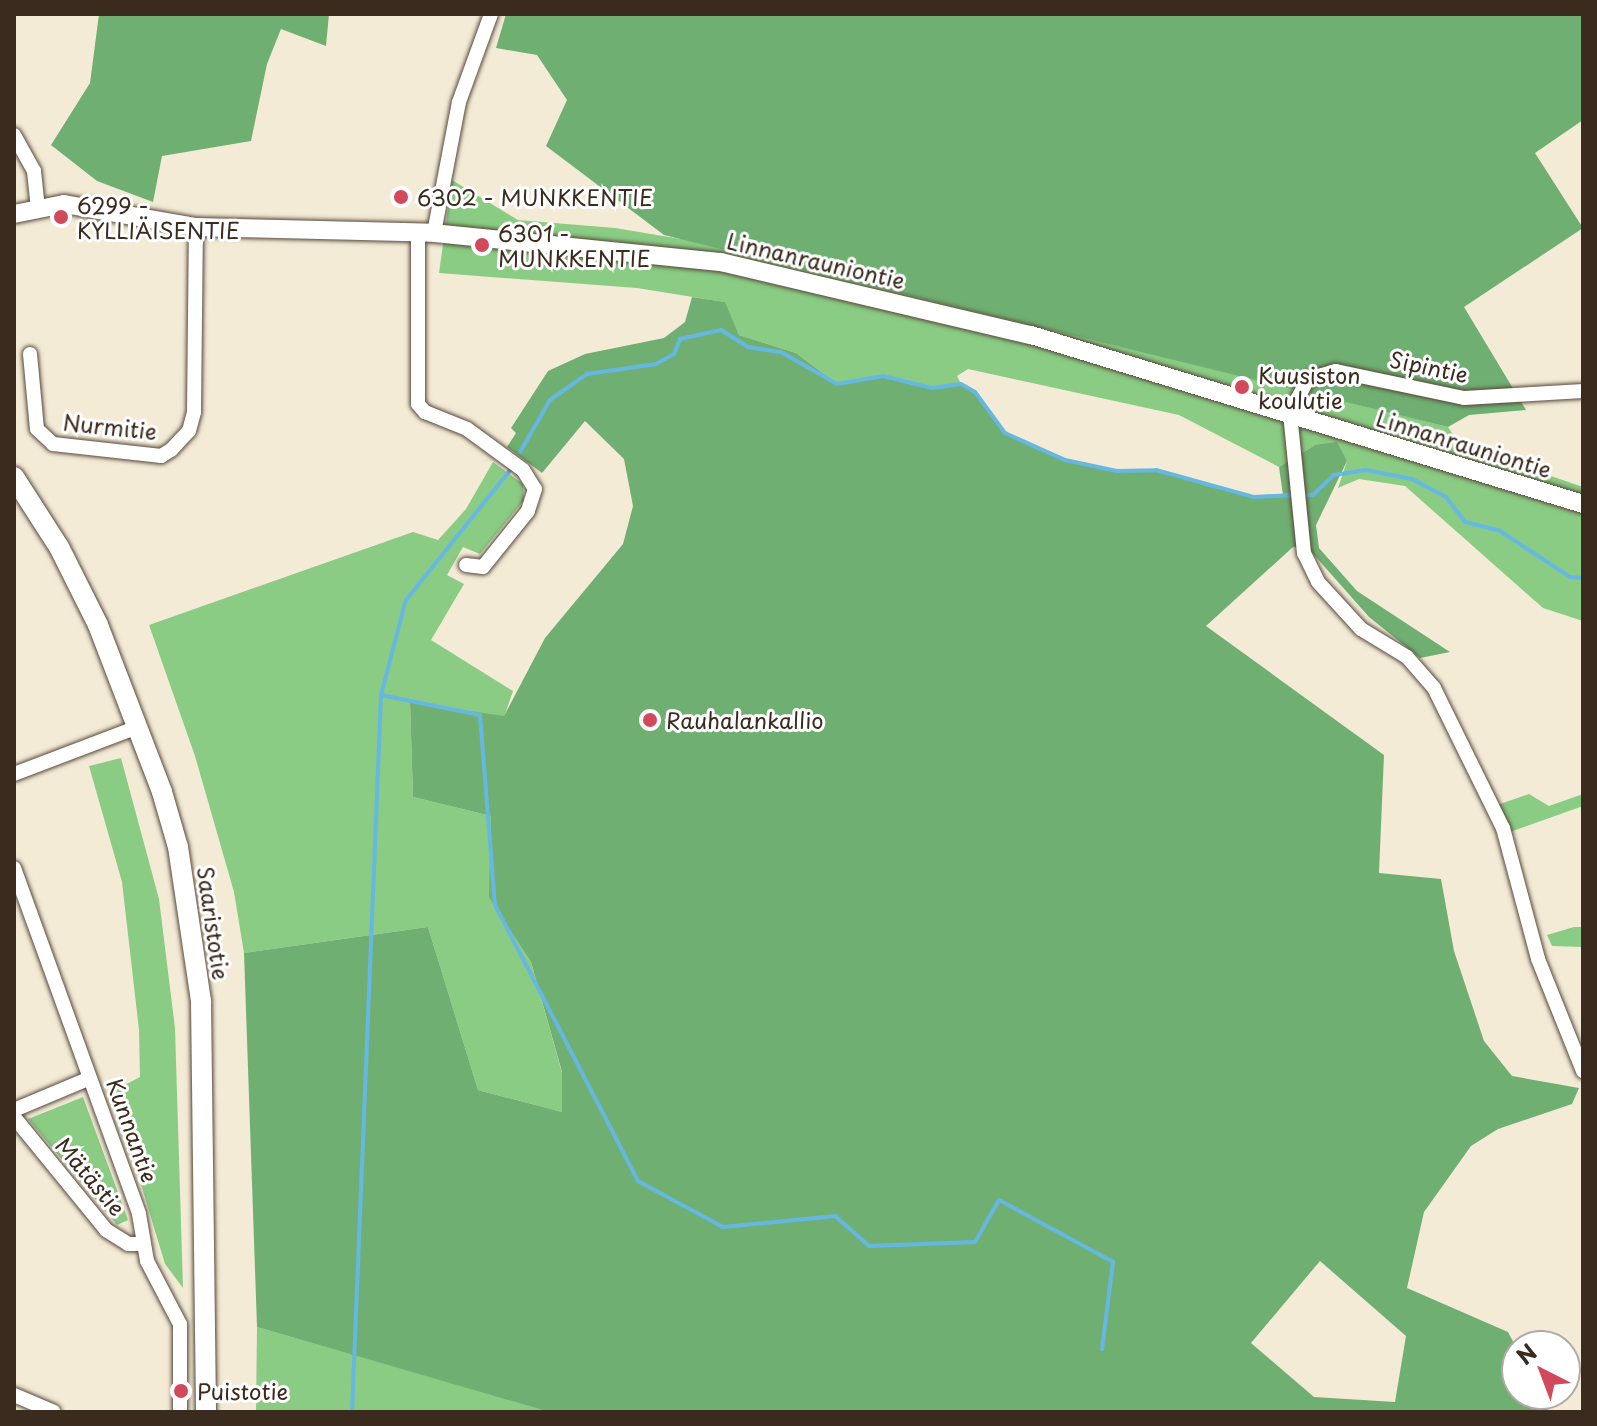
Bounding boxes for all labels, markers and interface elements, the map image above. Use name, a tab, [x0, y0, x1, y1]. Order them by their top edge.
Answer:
place label: 6302 - MUNKKENTIE	[417, 184, 654, 210]
marker: 6302 - MUNKKENTIE	[392, 188, 410, 206]
place label: 6299 - KYLLIÄISENTIE	[77, 191, 240, 242]
marker: 6299 - KYLLIÄISENTIE	[52, 208, 70, 226]
place label: 6301 - MUNKKENTIE	[498, 219, 651, 270]
street label: Linnanrauniontie	[725, 227, 907, 293]
marker: 6301 - MUNKKENTIE	[473, 236, 491, 254]
street label: Sipintie	[1387, 345, 1471, 387]
place label: Kuusiston koulutie	[1258, 361, 1361, 412]
marker: Kuusiston koulutie	[1233, 378, 1251, 396]
street label: Linnanrauniontie	[1373, 404, 1555, 482]
street label: Nurmitie	[62, 408, 158, 444]
place label: Rauhalankallio	[666, 707, 824, 733]
marker: Rauhalankallio	[641, 711, 659, 729]
street label: Saaristotie	[193, 865, 235, 981]
street label: Kunnantie	[102, 1074, 164, 1186]
street label: Mätästie	[51, 1132, 131, 1220]
north arrow	[1501, 1330, 1581, 1410]
text: N	[1508, 1335, 1543, 1371]
place label: Puistotie	[197, 1378, 288, 1404]
marker: Puistotie	[172, 1382, 190, 1400]

